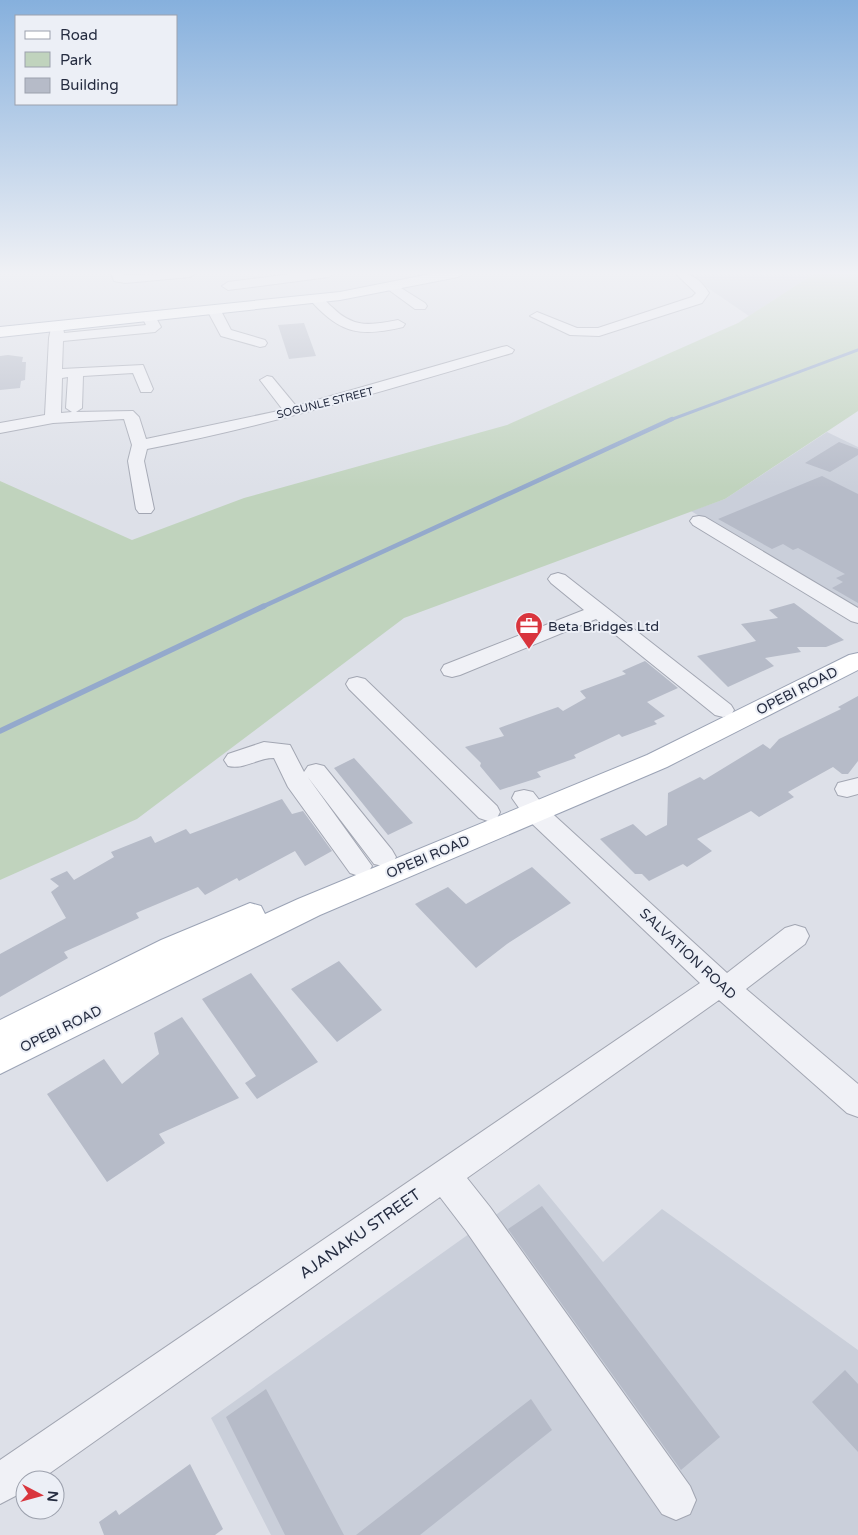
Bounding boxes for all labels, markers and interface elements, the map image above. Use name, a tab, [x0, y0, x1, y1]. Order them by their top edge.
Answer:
legend	[15, 15, 178, 105]
text: Road	[60, 26, 98, 44]
text: Park	[60, 51, 92, 69]
text: Building	[60, 76, 119, 94]
street label: SOGUNLE STREET	[275, 385, 375, 421]
office icon: Beta Bridges Ltd	[514, 611, 544, 650]
place label: Beta Bridges Ltd	[548, 618, 659, 635]
street label: OPEBI ROAD	[753, 663, 841, 719]
street label: OPEBI ROAD	[384, 832, 472, 882]
street label: SALVATION ROAD	[636, 905, 740, 1003]
street label: OPEBI ROAD	[17, 1002, 105, 1056]
street label: AJANAKU STREET	[295, 1184, 425, 1283]
north arrow	[15, 1470, 65, 1520]
text: N	[43, 1490, 61, 1503]

